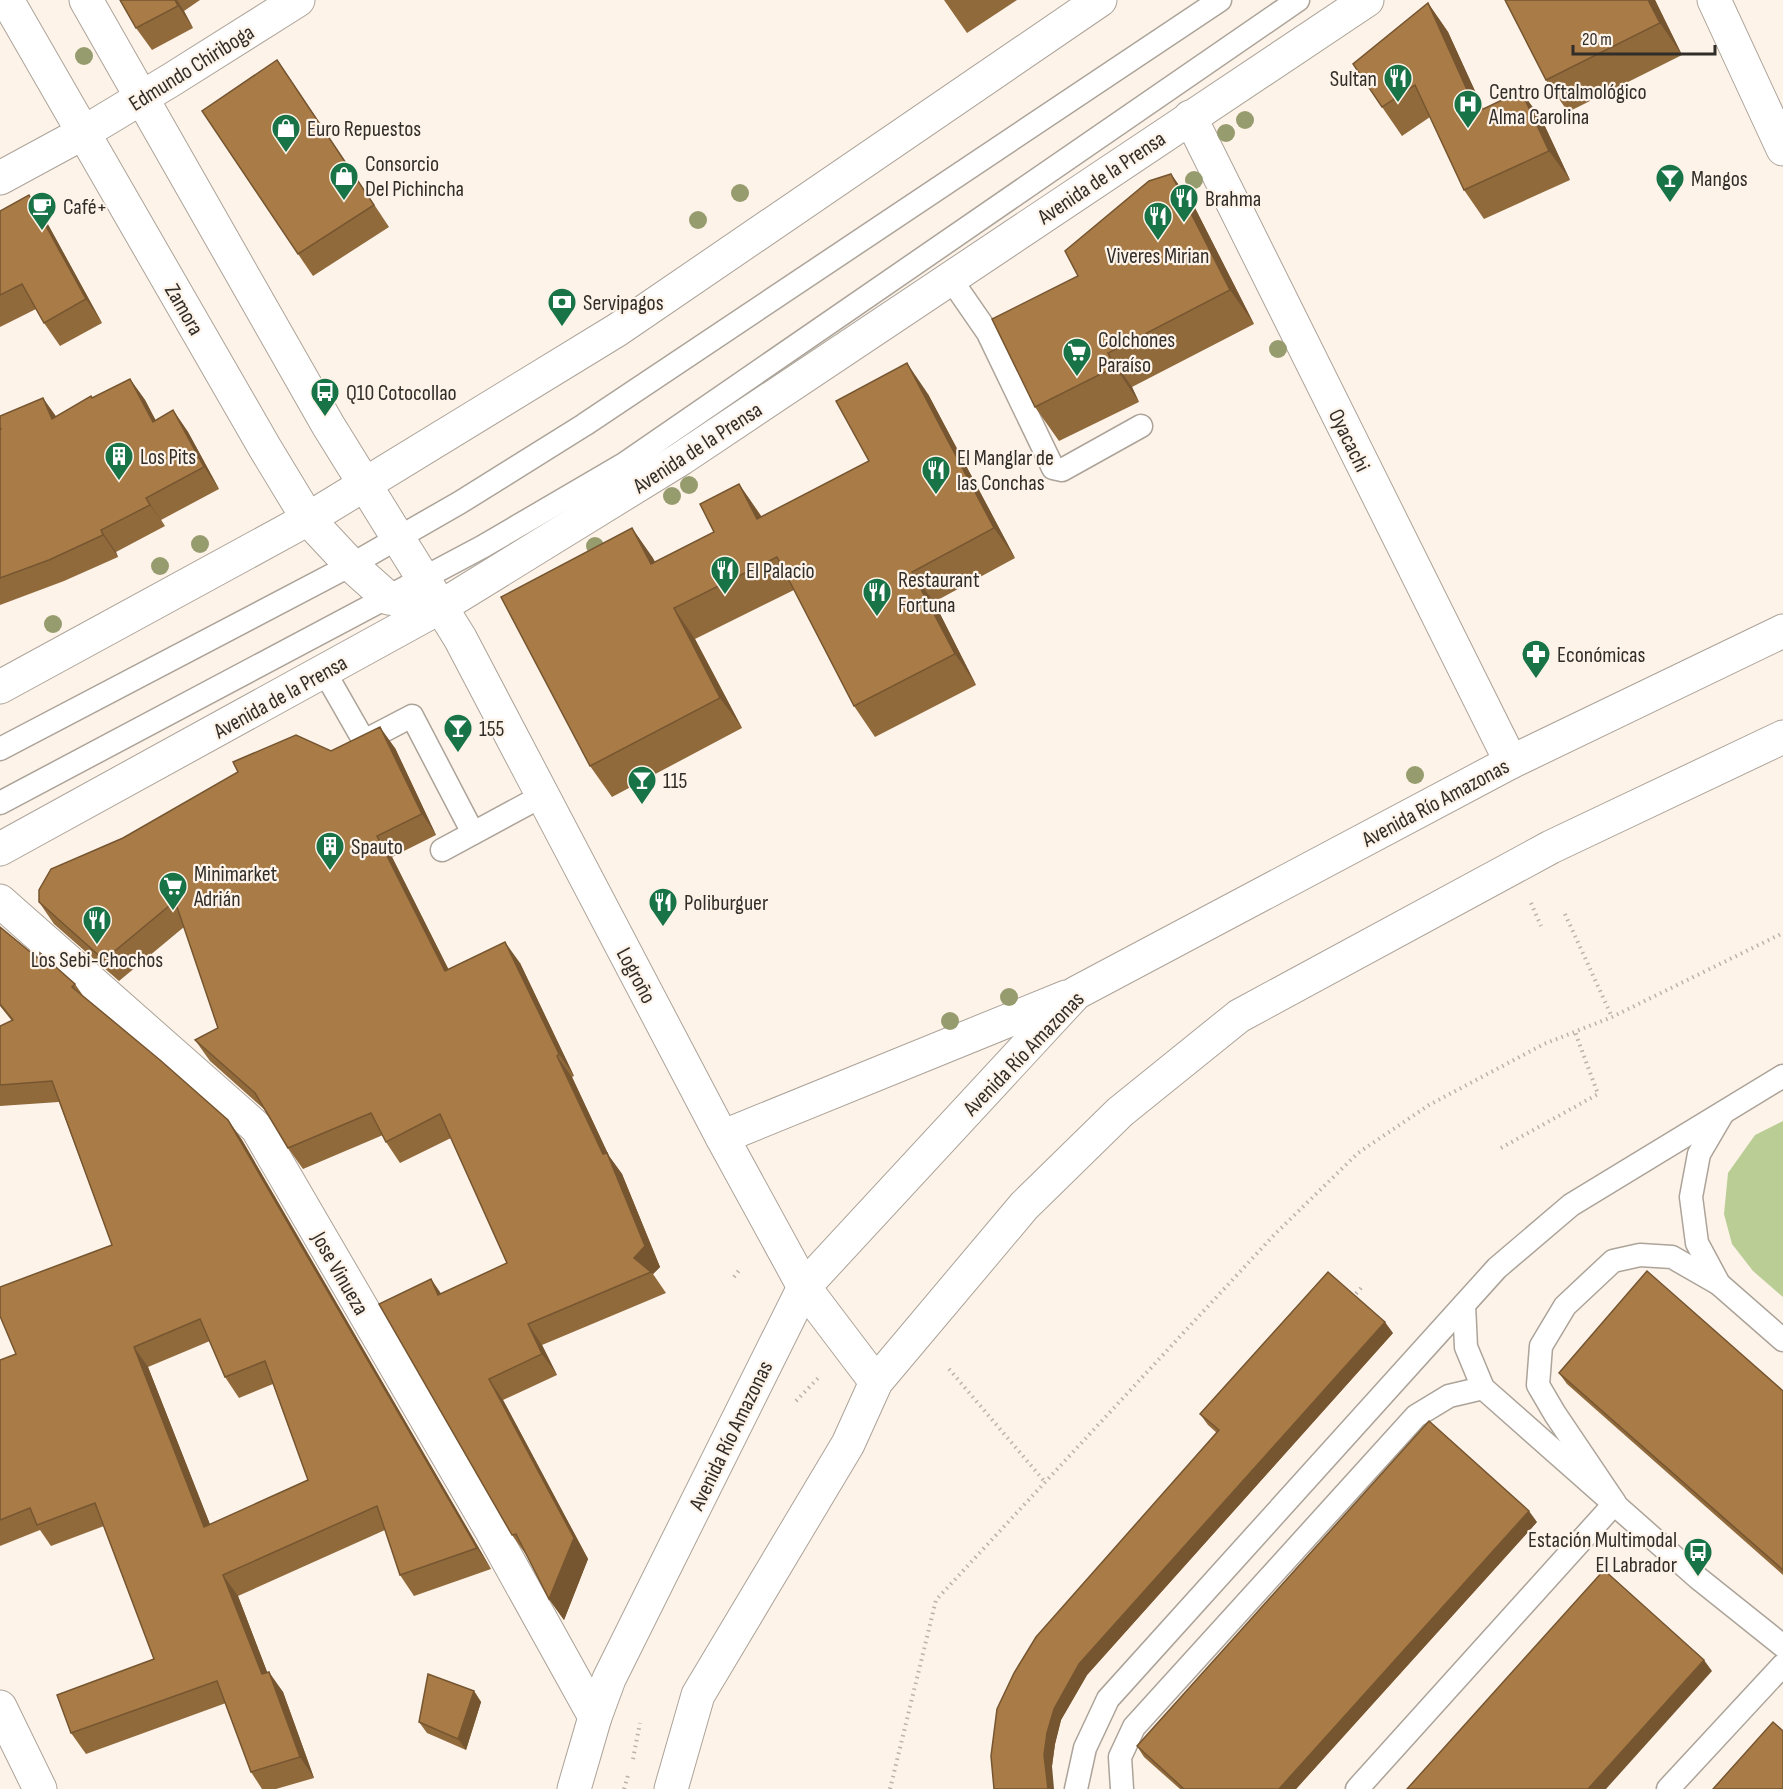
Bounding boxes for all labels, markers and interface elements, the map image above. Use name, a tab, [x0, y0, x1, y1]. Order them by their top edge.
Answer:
scale bar	[1573, 18, 1716, 56]
street label: Edmundo Chiriboga	[124, 19, 259, 117]
text: 20 m	[1582, 29, 1612, 50]
restaurant icon: Sultan	[1382, 62, 1414, 104]
place label: Sultan	[1330, 66, 1377, 93]
place label: Centro Oftalmológico Alma Carolina	[1488, 79, 1647, 131]
hospital icon: Centro Oftalmológico Alma Carolina	[1452, 88, 1484, 130]
shop icon: Euro Repuestos	[270, 112, 302, 154]
place label: Euro Repuestos	[307, 116, 421, 143]
street label: Avenida de la Prensa	[1032, 126, 1171, 231]
place label: Consorcio Del Pichincha	[365, 151, 464, 203]
shop icon: Consorcio Del Pichincha	[328, 160, 360, 202]
bar icon: Mangos	[1654, 162, 1686, 204]
place label: Mangos	[1691, 166, 1748, 193]
restaurant icon: Brahma	[1168, 182, 1200, 224]
place label: Brahma	[1205, 186, 1261, 213]
cafe icon: Café+	[26, 190, 58, 232]
place label: Café+	[63, 194, 107, 221]
restaurant icon: Viveres Mirian	[1142, 200, 1174, 242]
place label: Viveres Mirian	[1107, 243, 1209, 270]
street label: Zamora	[158, 279, 209, 340]
bank icon: Servipagos	[546, 286, 578, 328]
place label: Servipagos	[583, 290, 664, 317]
place label: Colchones Paraíso	[1098, 327, 1175, 379]
supermarket icon: Colchones Paraíso	[1061, 336, 1093, 378]
bus stop icon: Q10 Cotocollao	[309, 376, 341, 418]
place label: Q10 Cotocollao	[346, 380, 457, 407]
street label: Avenida de la Prensa	[627, 397, 767, 501]
street label: Oyacachi	[1322, 405, 1375, 477]
building icon: Los Pits	[103, 440, 135, 482]
place label: Los Pits	[140, 444, 196, 471]
place label: El Manglar de las Conchas	[957, 445, 1054, 497]
restaurant icon: El Manglar de las Conchas	[920, 454, 952, 496]
restaurant icon: El Palacio	[709, 554, 741, 596]
place label: El Palacio	[746, 558, 815, 585]
place label: Restaurant Fortuna	[898, 567, 980, 619]
restaurant icon: Restaurant Fortuna	[861, 576, 893, 618]
pharmacy icon: Económicas	[1520, 638, 1552, 680]
place label: Económicas	[1557, 642, 1646, 669]
street label: Avenida de la Prensa	[208, 650, 352, 746]
bar icon: 155	[442, 712, 474, 754]
place label: 155	[479, 716, 505, 743]
street label: Avenida Río Amazonas	[1357, 753, 1514, 854]
bar icon: 115	[626, 764, 658, 806]
place label: 115	[663, 768, 687, 795]
building icon: Spauto	[314, 830, 346, 872]
place label: Spauto	[351, 834, 403, 861]
place label: Minimarket Adrián	[193, 861, 277, 913]
supermarket icon: Minimarket Adrián	[157, 870, 189, 912]
restaurant icon: Poliburguer	[647, 886, 679, 928]
place label: Poliburguer	[684, 890, 768, 917]
restaurant icon: Los Sebi-Chochos	[81, 904, 113, 946]
street label: Logroño	[610, 943, 662, 1008]
place label: Los Sebi-Chochos	[31, 947, 163, 974]
street label: Avenida Río Amazonas	[957, 986, 1090, 1123]
street label: Jose Vinueza	[305, 1226, 374, 1320]
street label: Avenida Río Amazonas	[683, 1356, 779, 1516]
place label: Estación Multimodal El Labrador	[1528, 1527, 1677, 1579]
bus stop icon: Estación Multimodal El Labrador	[1682, 1536, 1714, 1578]

